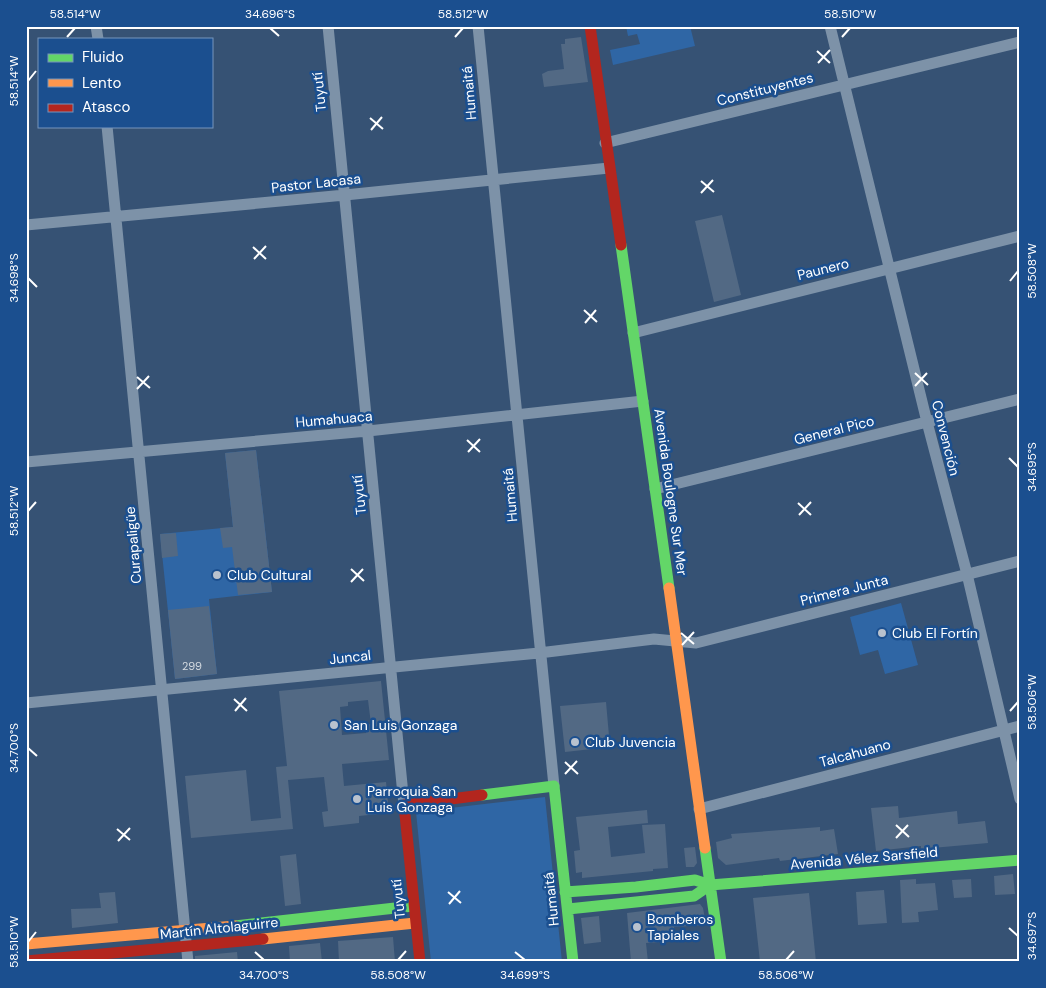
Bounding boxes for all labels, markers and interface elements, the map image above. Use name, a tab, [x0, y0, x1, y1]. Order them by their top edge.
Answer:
text: 58.514°W	[49, 6, 101, 22]
text: 34.696°S	[245, 6, 295, 22]
text: 58.512°W	[438, 6, 489, 22]
text: 58.510°W	[824, 6, 876, 22]
legend	[38, 38, 212, 128]
text: Fluido	[82, 47, 124, 67]
text: 58.514°W	[6, 55, 22, 107]
street label: Humaitá	[458, 65, 480, 121]
street label: Constituyentes	[715, 68, 815, 110]
street label: Tuyutí	[308, 70, 330, 113]
text: Lento	[82, 73, 121, 93]
text: Atasco	[82, 97, 130, 117]
street label: Pastor Lacasa	[270, 169, 362, 197]
text: 58.508°W	[1024, 243, 1040, 299]
text: 34.698°S	[6, 253, 22, 303]
street label: Paunero	[795, 254, 851, 284]
street label: Convención	[928, 398, 964, 478]
street label: Humahuaca	[295, 407, 373, 431]
street label: Avenida Boulogne Sur Mer	[650, 407, 692, 577]
street label: General Pico	[792, 411, 876, 449]
text: 34.695°S	[1024, 442, 1040, 492]
street label: Humaitá	[499, 467, 521, 523]
street label: Tuyutí	[348, 473, 370, 516]
text: 58.512°W	[6, 485, 22, 536]
street label: Curapaligüe	[121, 506, 145, 584]
place label: Club Cultural	[227, 566, 311, 584]
marker: Club Cultural	[211, 569, 223, 581]
street label: Primera Junta	[798, 570, 890, 610]
place label: Club El Fortín	[892, 624, 978, 642]
marker: Club El Fortín	[876, 627, 888, 639]
street label: Juncal	[328, 646, 372, 668]
house number: 299	[182, 659, 202, 673]
text: 58.506°W	[1024, 674, 1040, 730]
place label: San Luis Gonzaga	[344, 716, 457, 734]
marker: San Luis Gonzaga	[328, 719, 340, 731]
text: 34.700°S	[6, 723, 22, 773]
place label: Club Juvencia	[585, 733, 676, 751]
street label: Talcahuano	[817, 735, 893, 771]
marker: Club Juvencia	[569, 736, 581, 748]
place label: Parroquia San Luis Gonzaga	[367, 782, 456, 816]
marker: Parroquia San Luis Gonzaga	[351, 793, 363, 805]
street label: Avenida Vélez Sarsfield	[789, 843, 939, 873]
street label: Humaitá	[539, 871, 563, 927]
street label: Tuyutí	[387, 877, 409, 920]
place label: Bomberos Tapiales	[647, 910, 713, 944]
text: 34.697°S	[1024, 912, 1040, 960]
street label: Martín Altolaguirre	[159, 913, 279, 943]
text: 58.510°W	[6, 916, 22, 968]
marker: Bomberos Tapiales	[631, 921, 643, 933]
text: 34.700°S	[239, 967, 289, 983]
text: 58.508°W	[370, 967, 426, 983]
text: 34.699°S	[500, 967, 550, 983]
text: 58.506°W	[758, 967, 814, 983]

